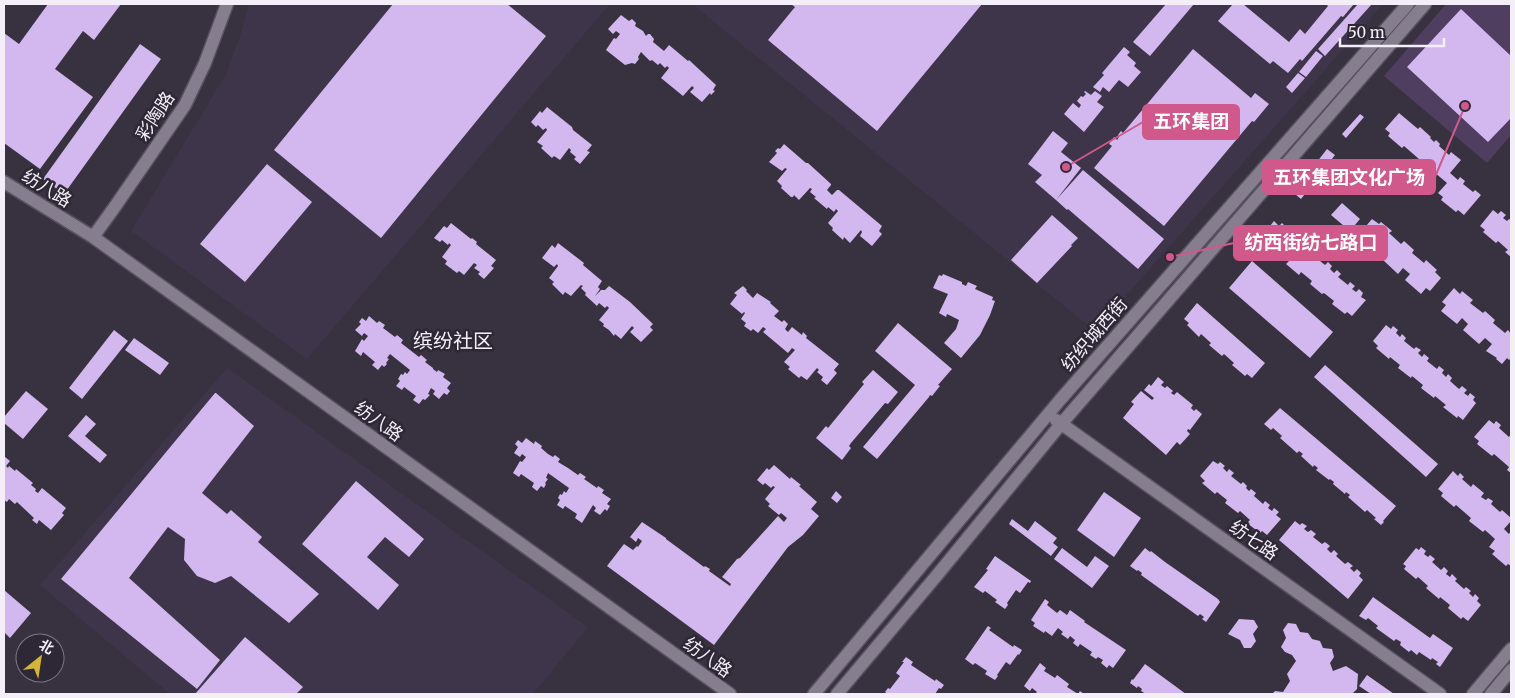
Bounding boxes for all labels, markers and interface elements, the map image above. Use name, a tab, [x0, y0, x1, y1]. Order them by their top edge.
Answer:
scale bar	[1340, 15, 1444, 47]
text: 50 m	[1348, 23, 1385, 42]
street label: 彩陶路	[131, 87, 179, 145]
callout: 五环集团	[1143, 105, 1239, 139]
text: 五环集团	[1153, 109, 1229, 133]
callout: 五环集团文化广场	[1263, 160, 1435, 194]
street label: 纺八路	[18, 164, 76, 212]
text: 五环集团文化广场	[1273, 165, 1425, 189]
callout: 纺西街纺七路口	[1234, 226, 1387, 260]
text: 纺西街纺七路口	[1244, 230, 1378, 254]
street label: 纺织城西街	[1056, 292, 1132, 376]
district label: 缤纷社区	[413, 328, 493, 353]
street label: 纺八路	[350, 396, 408, 446]
street label: 纺七路	[1225, 515, 1283, 565]
street label: 纺八路	[679, 632, 737, 682]
north arrow	[15, 633, 65, 683]
text: 北	[36, 635, 57, 658]

